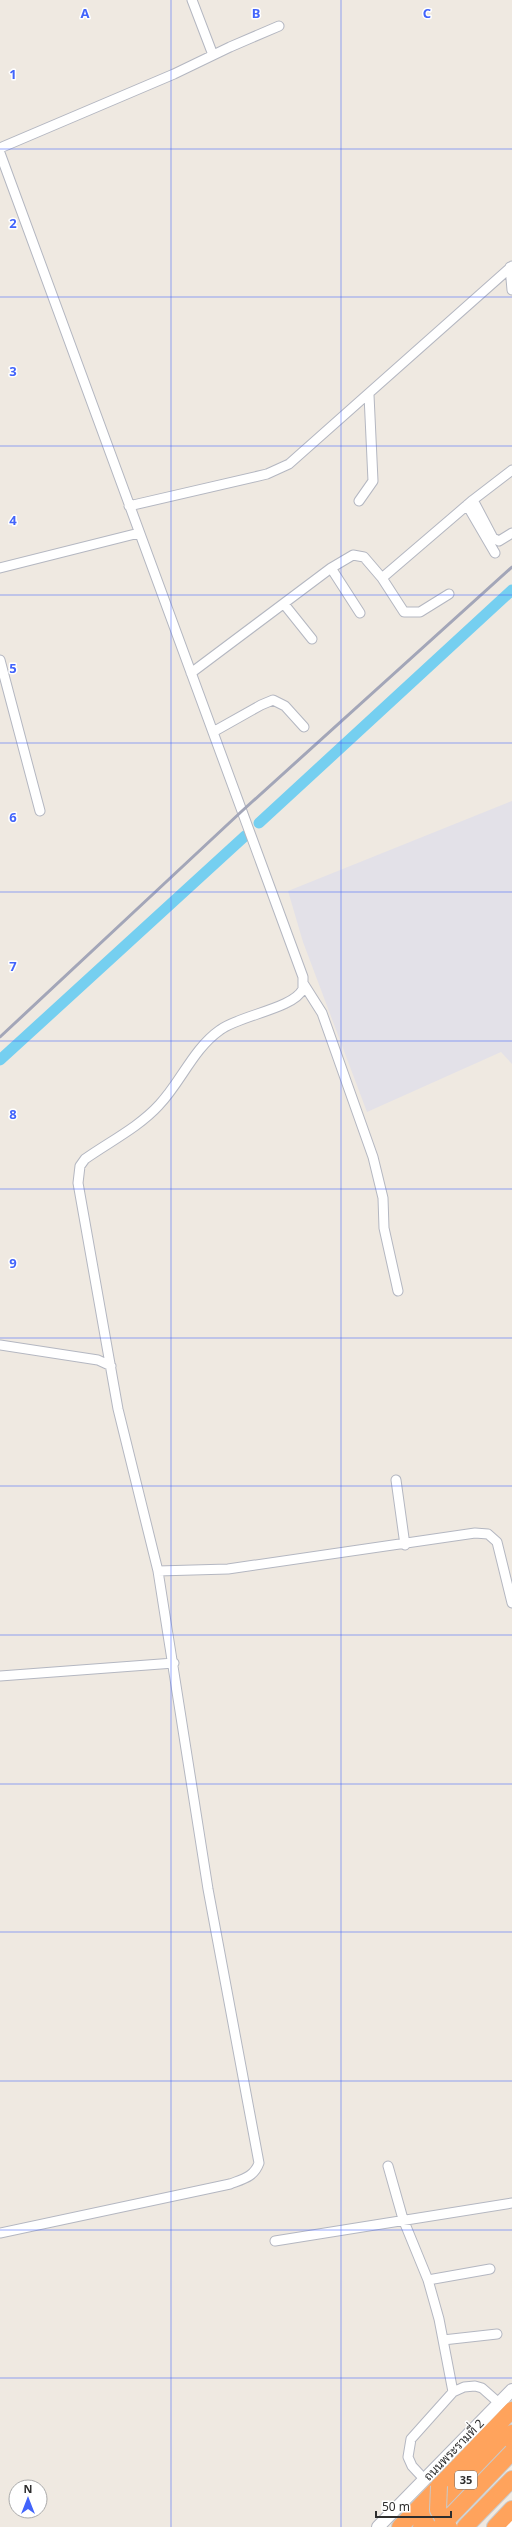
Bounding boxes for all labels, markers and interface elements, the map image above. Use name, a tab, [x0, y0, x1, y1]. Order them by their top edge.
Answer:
text: A	[81, 4, 90, 22]
text: B	[252, 4, 260, 22]
text: C	[423, 4, 431, 22]
text: 1	[9, 65, 17, 83]
text: 2	[9, 214, 17, 232]
text: 3	[9, 362, 17, 380]
text: 4	[9, 511, 17, 529]
text: 5	[9, 659, 17, 677]
text: 6	[9, 808, 17, 826]
text: 7	[9, 957, 17, 975]
text: 8	[9, 1105, 17, 1123]
text: 9	[9, 1254, 17, 1272]
street label: ถนนพระรามที่ 2	[418, 2413, 488, 2484]
road number: 35	[455, 2471, 477, 2489]
north arrow	[8, 2479, 48, 2519]
text: N	[24, 2481, 32, 2496]
scale bar	[376, 2493, 451, 2519]
text: 50 m	[382, 2498, 410, 2515]

